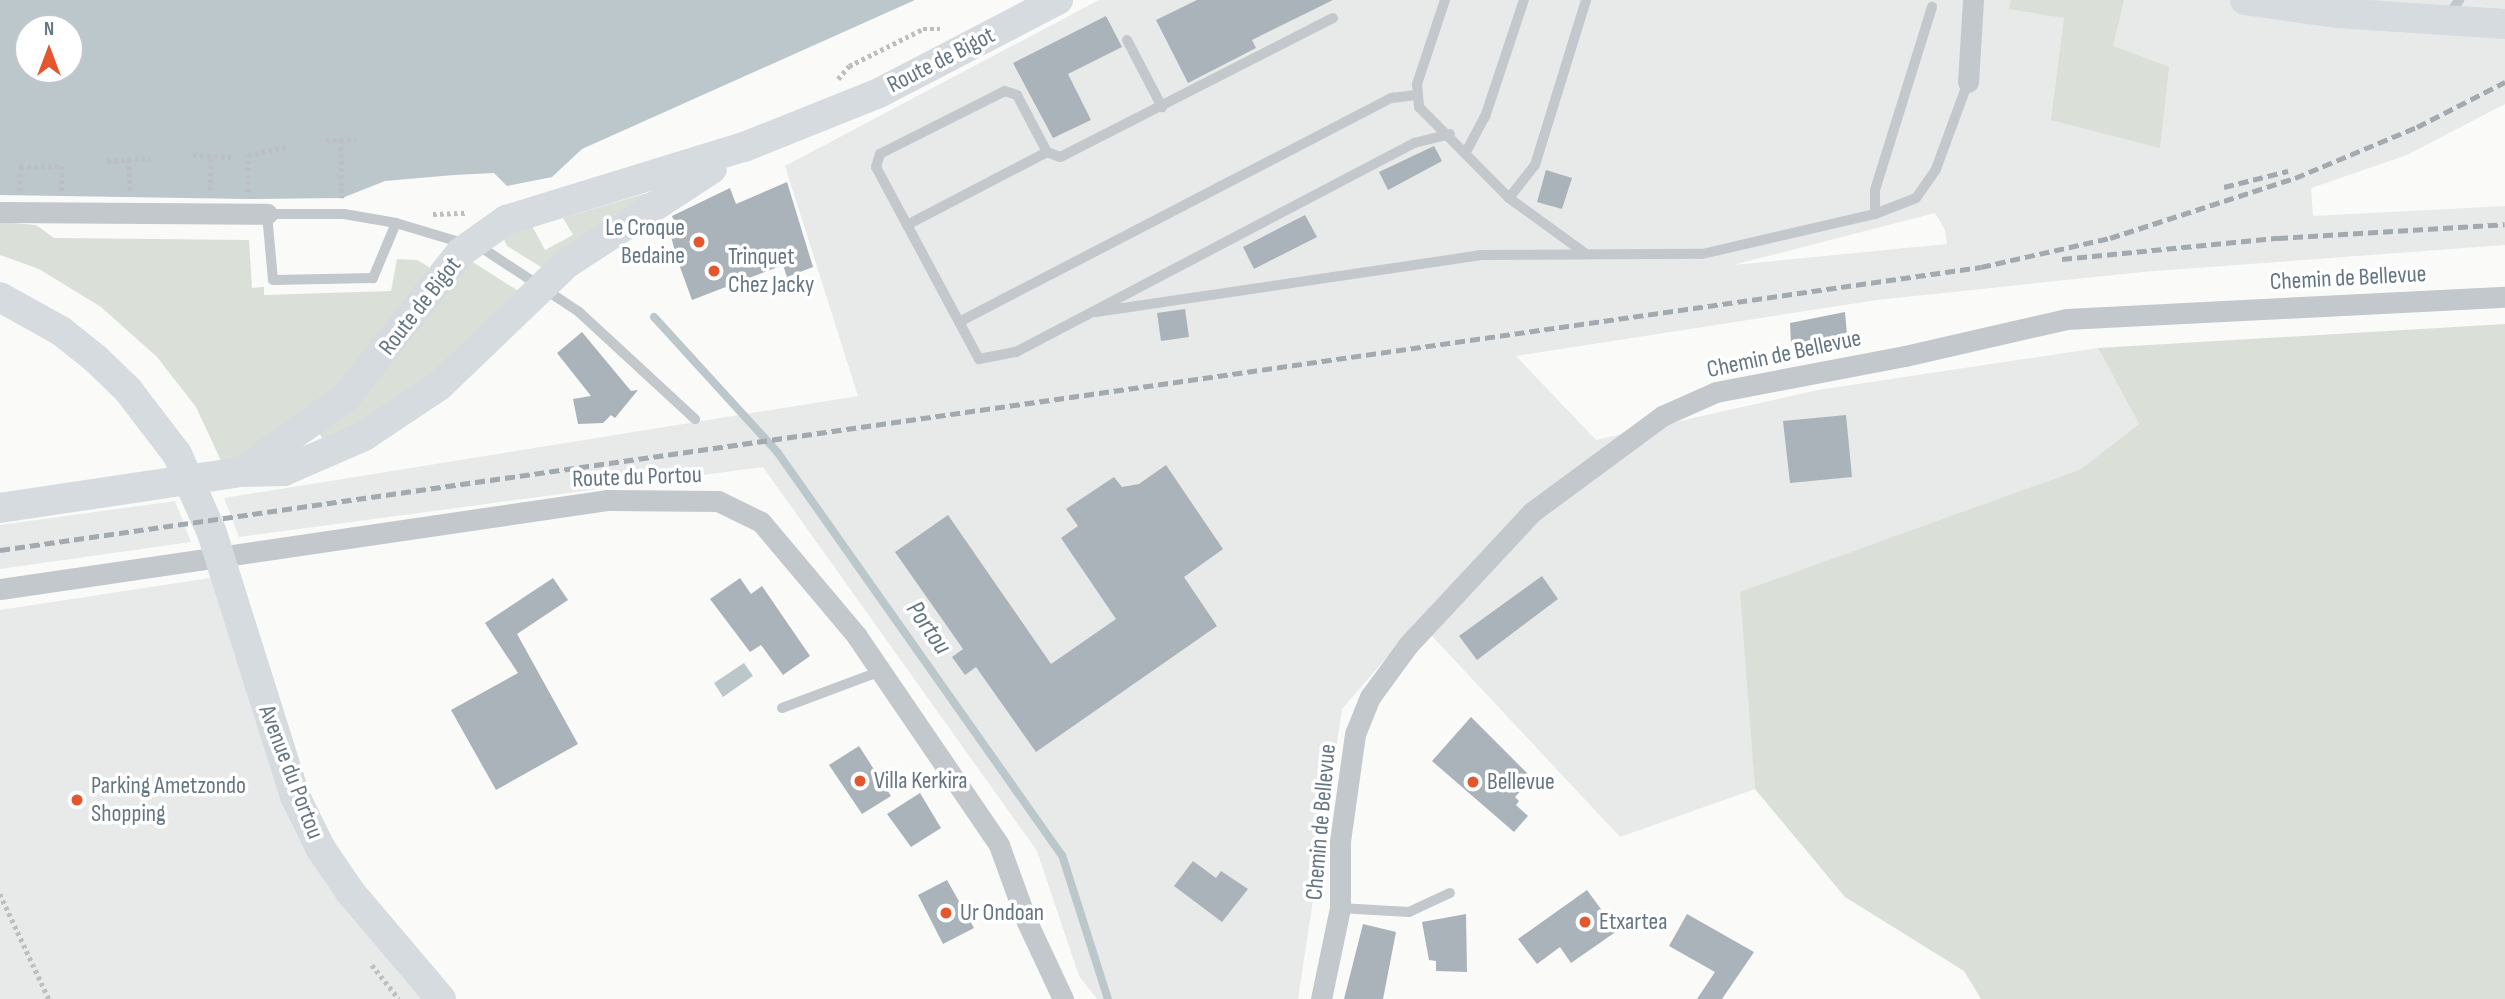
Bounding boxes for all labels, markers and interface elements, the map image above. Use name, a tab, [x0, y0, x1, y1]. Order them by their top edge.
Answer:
north arrow	[14, 14, 84, 84]
text: N	[44, 18, 54, 41]
street label: Route de Bigot	[882, 21, 1000, 99]
place label: Le Croque Bedaine	[605, 214, 685, 270]
marker: Le Croque Bedaine	[691, 234, 707, 250]
place label: Trinquet Chez Jacky	[728, 243, 814, 299]
street label: Route de Bigot	[373, 251, 467, 361]
street label: Chemin de Bellevue	[2269, 260, 2427, 296]
marker: Trinquet Chez Jacky	[706, 263, 722, 279]
street label: Chemin de Bellevue	[1704, 324, 1864, 384]
street label: Route du Portou	[572, 460, 702, 494]
water label: Portou	[899, 595, 957, 661]
street label: Avenue du Portou	[252, 701, 330, 843]
street label: Chemin de Bellevue	[1300, 743, 1342, 901]
place label: Villa Kerkira	[874, 767, 968, 795]
place label: Bellevue	[1487, 768, 1555, 796]
place label: Parking Ametzondo Shopping	[91, 772, 246, 828]
marker: Villa Kerkira	[852, 773, 868, 789]
marker: Bellevue	[1465, 774, 1481, 790]
marker: Parking Ametzondo Shopping	[69, 792, 85, 808]
place label: Ur Ondoan	[960, 899, 1044, 927]
marker: Ur Ondoan	[938, 905, 954, 921]
place label: Etxartea	[1599, 908, 1667, 936]
marker: Etxartea	[1577, 914, 1593, 930]

